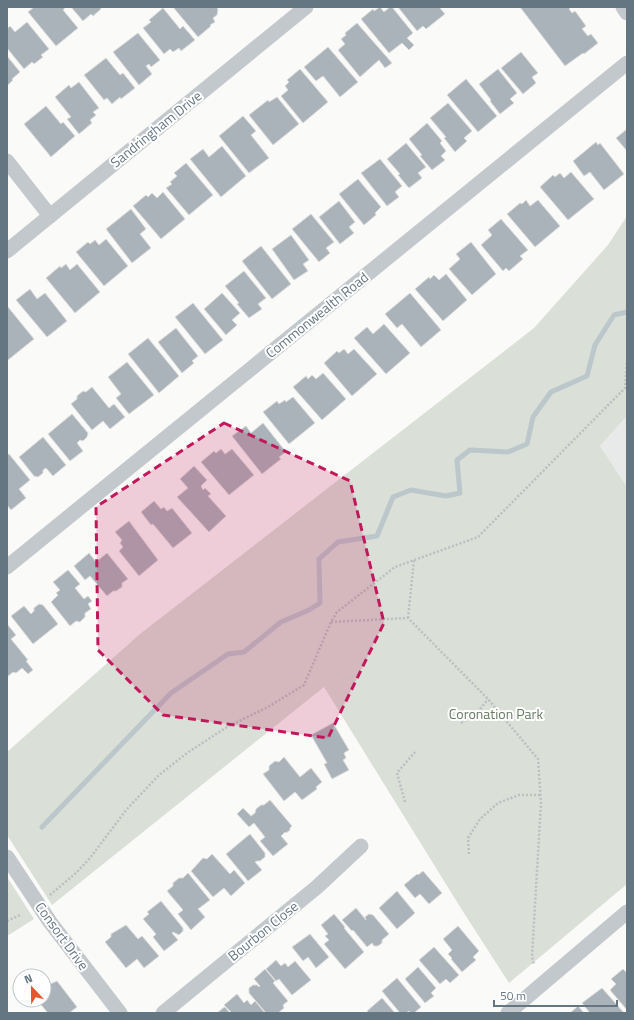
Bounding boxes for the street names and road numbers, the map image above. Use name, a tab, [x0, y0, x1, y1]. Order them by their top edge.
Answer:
street label: Sandringham Drive	[106, 85, 206, 172]
street label: Commonwealth Road	[261, 267, 373, 363]
street label: Bourbon Close	[223, 896, 303, 966]
street label: Consort Drive	[30, 897, 94, 974]

